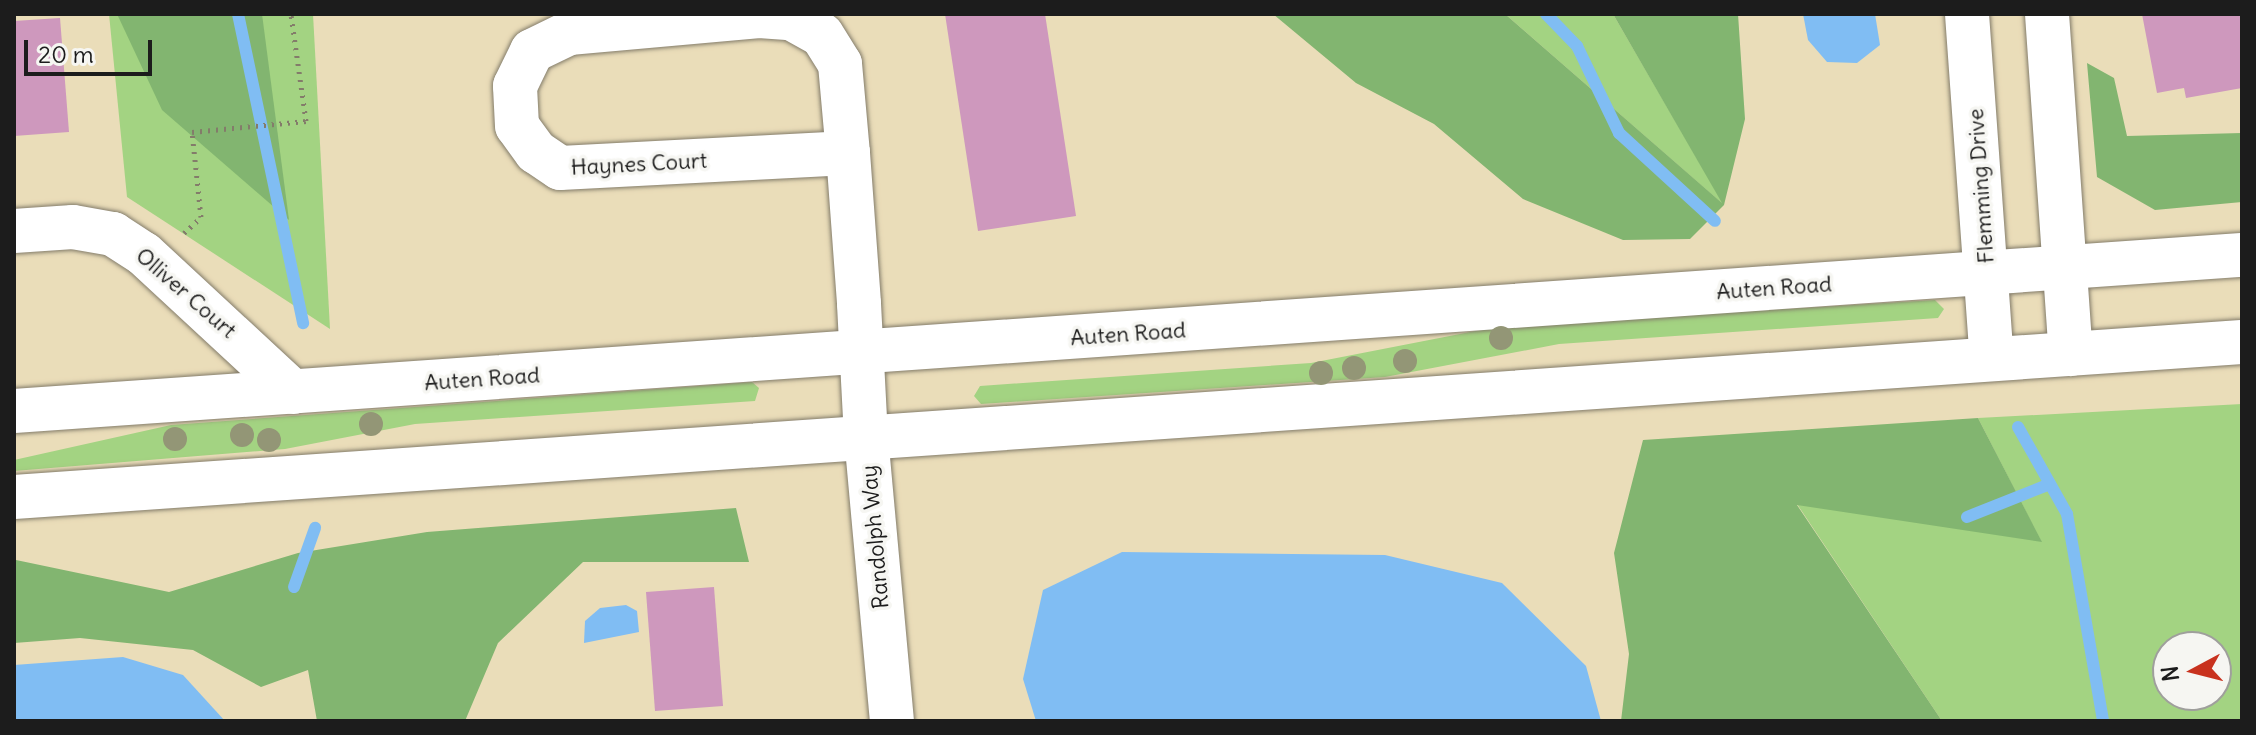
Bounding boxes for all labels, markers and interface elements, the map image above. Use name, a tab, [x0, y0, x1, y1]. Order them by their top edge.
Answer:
scale bar	[28, 24, 156, 74]
text: 20 m	[38, 39, 94, 69]
street label: Flemming Drive	[1962, 108, 2000, 264]
street label: Haynes Court	[570, 147, 708, 181]
street label: Olliver Court	[130, 242, 242, 344]
street label: Auten Road	[1715, 271, 1833, 305]
street label: Auten Road	[1069, 317, 1187, 351]
street label: Auten Road	[423, 362, 541, 396]
street label: Randolph Way	[856, 464, 894, 610]
north arrow	[2152, 631, 2232, 711]
text: N	[2155, 664, 2185, 683]

